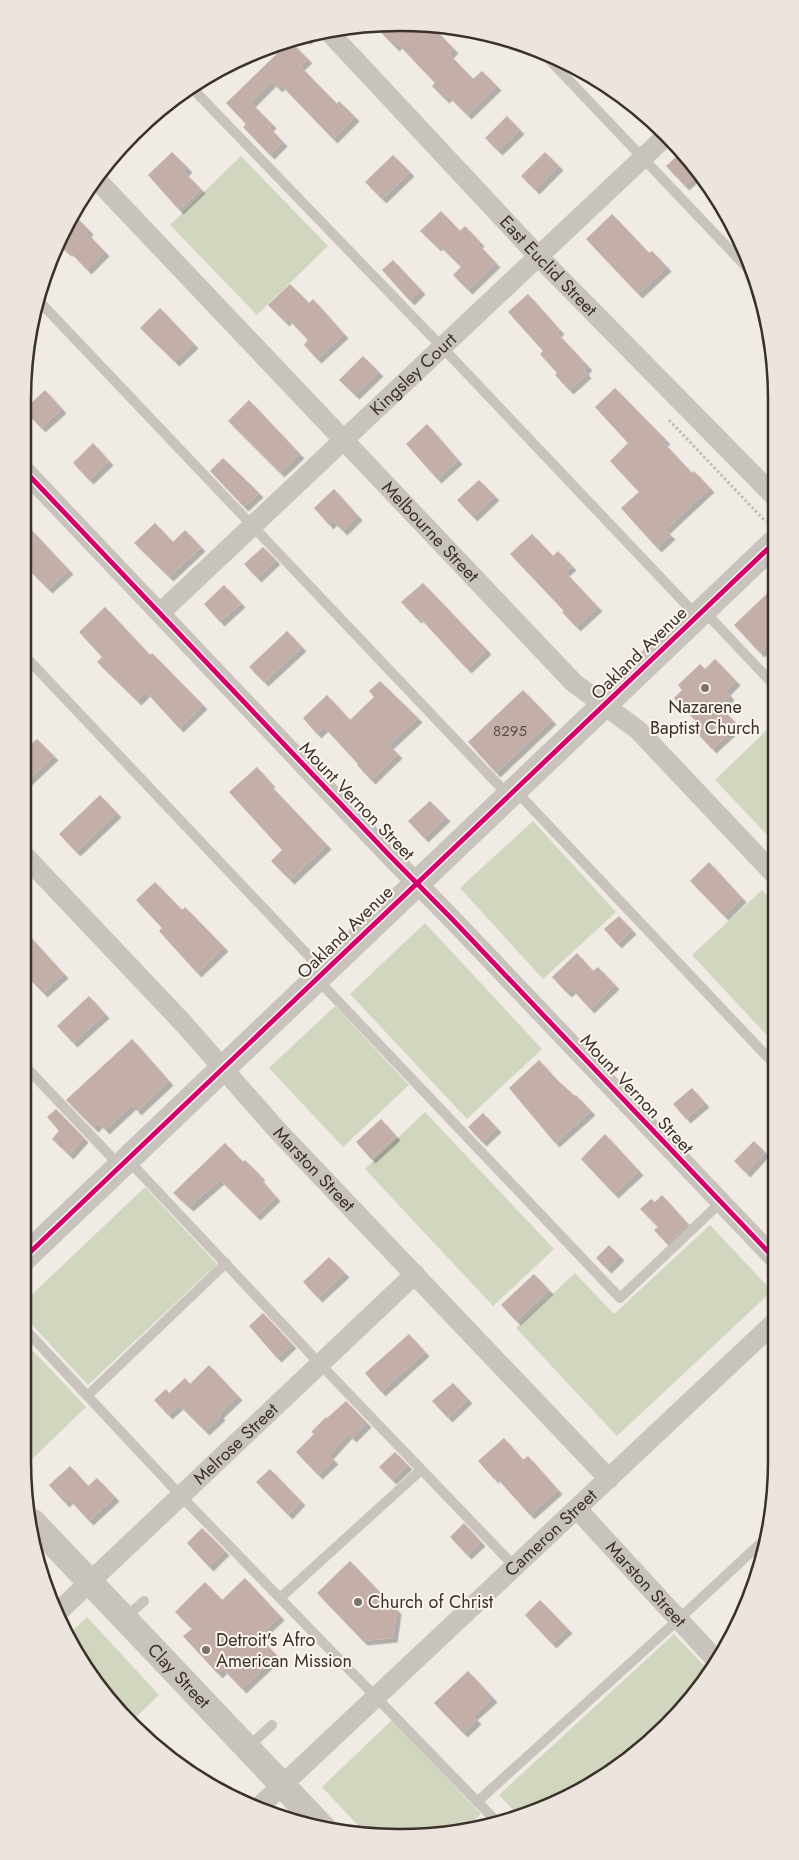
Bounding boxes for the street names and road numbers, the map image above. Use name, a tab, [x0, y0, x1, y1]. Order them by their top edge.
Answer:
street label: East Euclid Street	[494, 210, 604, 322]
street label: Kingsley Court	[364, 327, 463, 422]
street label: Melbourne Street	[376, 475, 485, 589]
street label: Oakland Avenue	[585, 600, 693, 706]
street label: Mount Vernon Street	[293, 736, 421, 867]
street label: Oakland Avenue	[291, 879, 399, 985]
street label: Mount Vernon Street	[574, 1028, 700, 1160]
street label: Marston Street	[267, 1121, 361, 1218]
street label: Melrose Street	[187, 1397, 285, 1491]
street label: Cameron Street	[499, 1482, 603, 1583]
street label: Marston Street	[600, 1535, 693, 1633]
street label: Clay Street	[141, 1637, 217, 1715]

